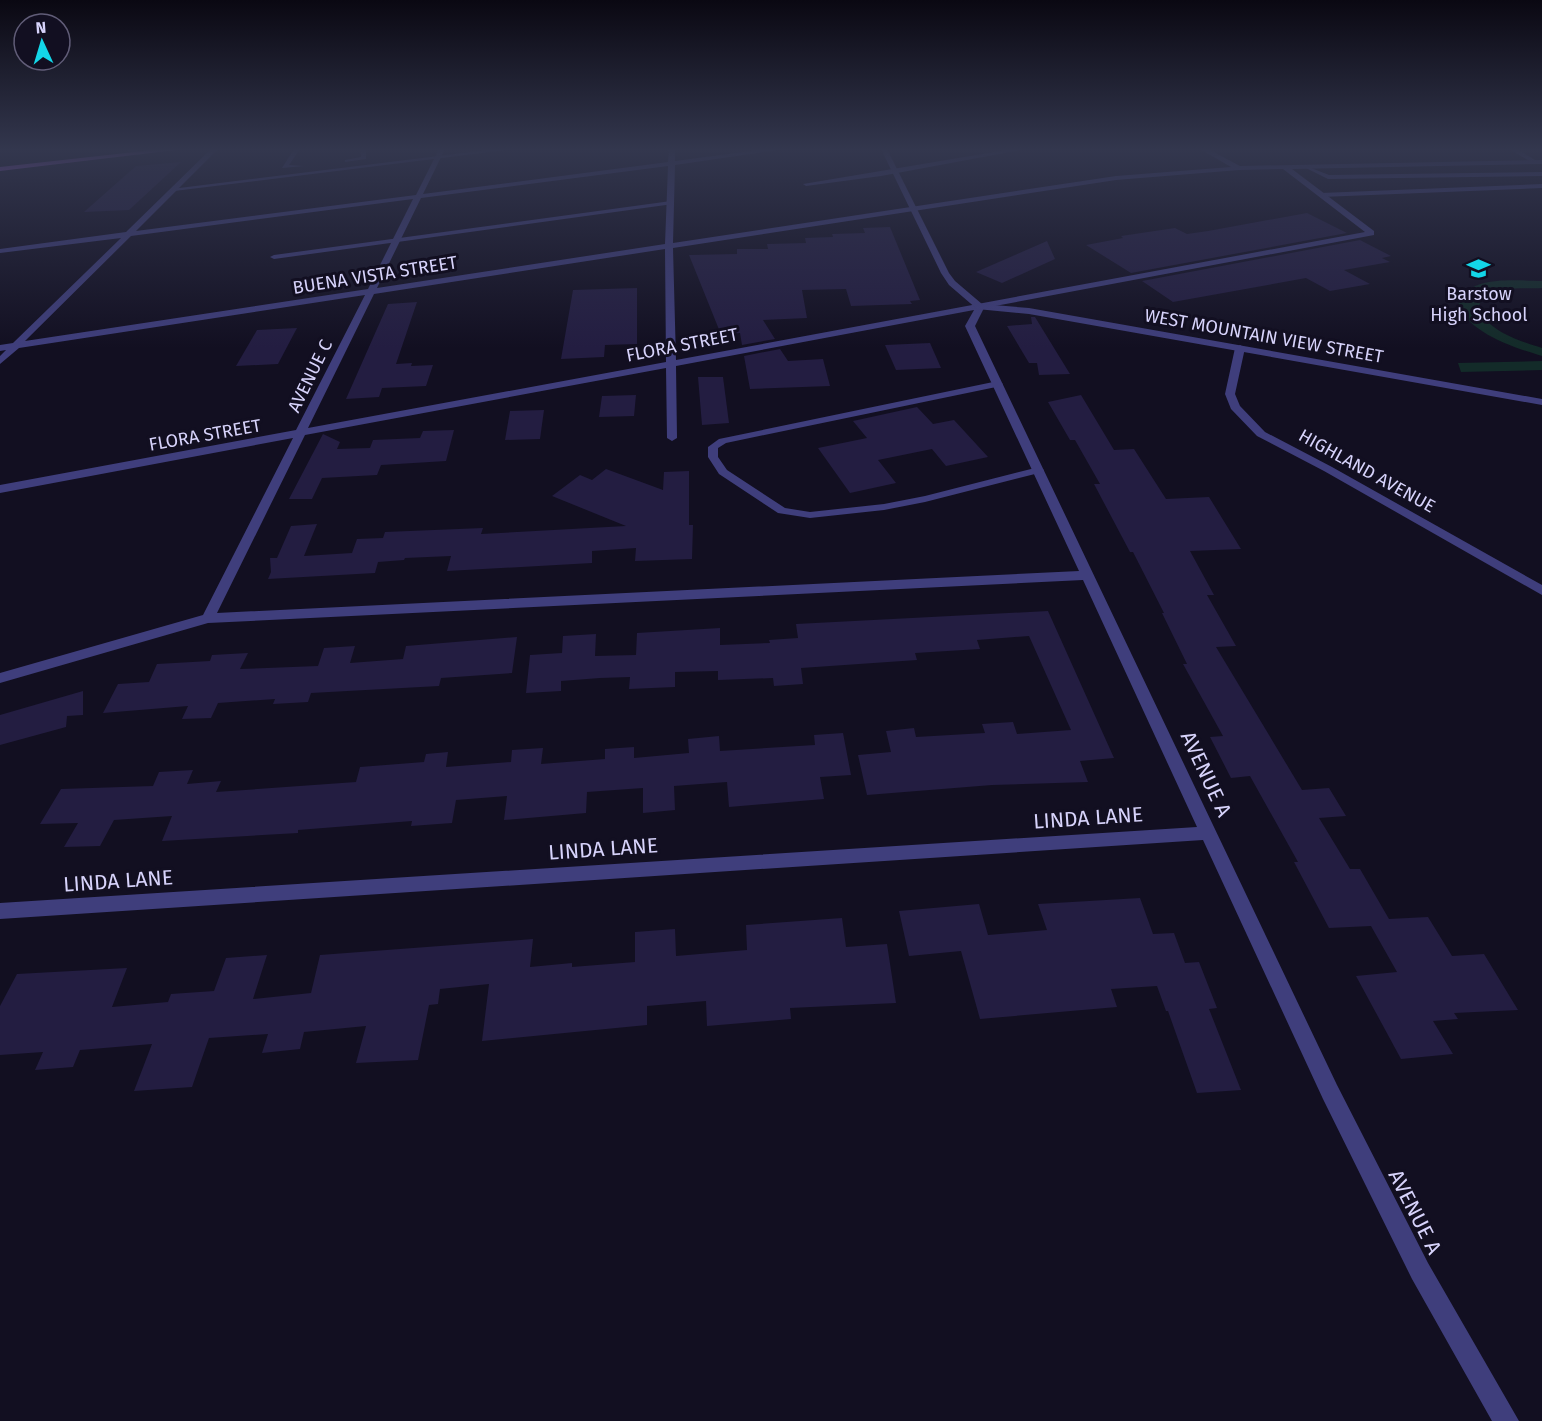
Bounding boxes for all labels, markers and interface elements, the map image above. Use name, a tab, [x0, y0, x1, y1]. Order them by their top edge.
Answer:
north arrow	[12, 12, 72, 72]
text: N	[35, 18, 47, 37]
street label: BUENA VISTA STREET	[291, 251, 460, 299]
school or university icon: Barstow High School	[1466, 255, 1492, 281]
place label: Barstow High School	[1430, 283, 1528, 326]
street label: WEST MOUNTAIN VIEW STREET	[1143, 304, 1386, 368]
street label: FLORA STREET	[624, 323, 741, 367]
street label: AVENUE C	[283, 336, 337, 416]
street label: FLORA STREET	[147, 414, 264, 456]
street label: HIGHLAND AVENUE	[1295, 424, 1439, 518]
street label: AVENUE A	[1175, 727, 1237, 821]
street label: LINDA LANE	[1032, 801, 1144, 835]
street label: LINDA LANE	[547, 832, 659, 866]
street label: LINDA LANE	[62, 864, 174, 898]
street label: AVENUE A	[1383, 1165, 1447, 1259]

